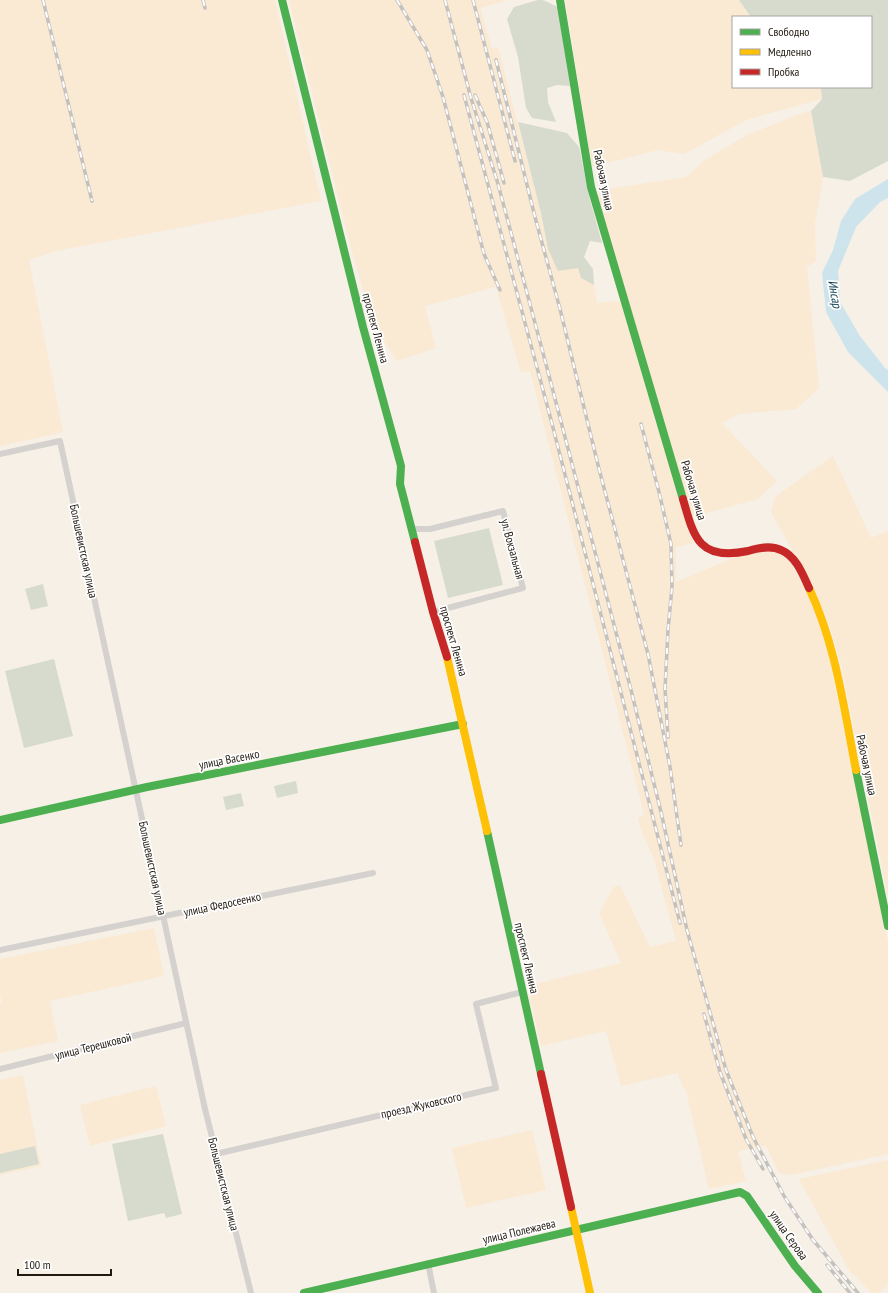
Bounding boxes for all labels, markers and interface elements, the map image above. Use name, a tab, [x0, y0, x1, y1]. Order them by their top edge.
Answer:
legend	[732, 16, 872, 88]
text: Свободно	[768, 24, 810, 39]
text: Медленно	[768, 44, 811, 59]
text: Пробка	[768, 64, 800, 79]
street label: Рабочая улица	[590, 148, 618, 212]
water label: Инсар	[824, 279, 846, 311]
street label: проспект Ленина	[359, 291, 393, 365]
street label: Рабочая улица	[678, 458, 710, 522]
street label: Большевистская улица	[67, 503, 101, 599]
street label: ул. Вокзальная	[498, 517, 528, 581]
street label: проспект Ленина	[437, 604, 471, 678]
street label: Рабочая улица	[853, 733, 881, 797]
street label: улица Васенко	[197, 746, 261, 772]
street label: Большевистская улица	[136, 820, 170, 916]
street label: улица Федосеенко	[182, 888, 262, 920]
street label: проспект Ленина	[512, 921, 542, 995]
street label: улица Терешковой	[53, 1029, 133, 1063]
street label: проезд Жуковского	[379, 1088, 463, 1122]
street label: Большевистская улица	[205, 1136, 243, 1232]
street label: улица Серова	[766, 1207, 812, 1263]
street label: улица Полежаева	[481, 1215, 557, 1247]
scale bar	[18, 1251, 111, 1277]
text: 100 m	[24, 1257, 51, 1272]

